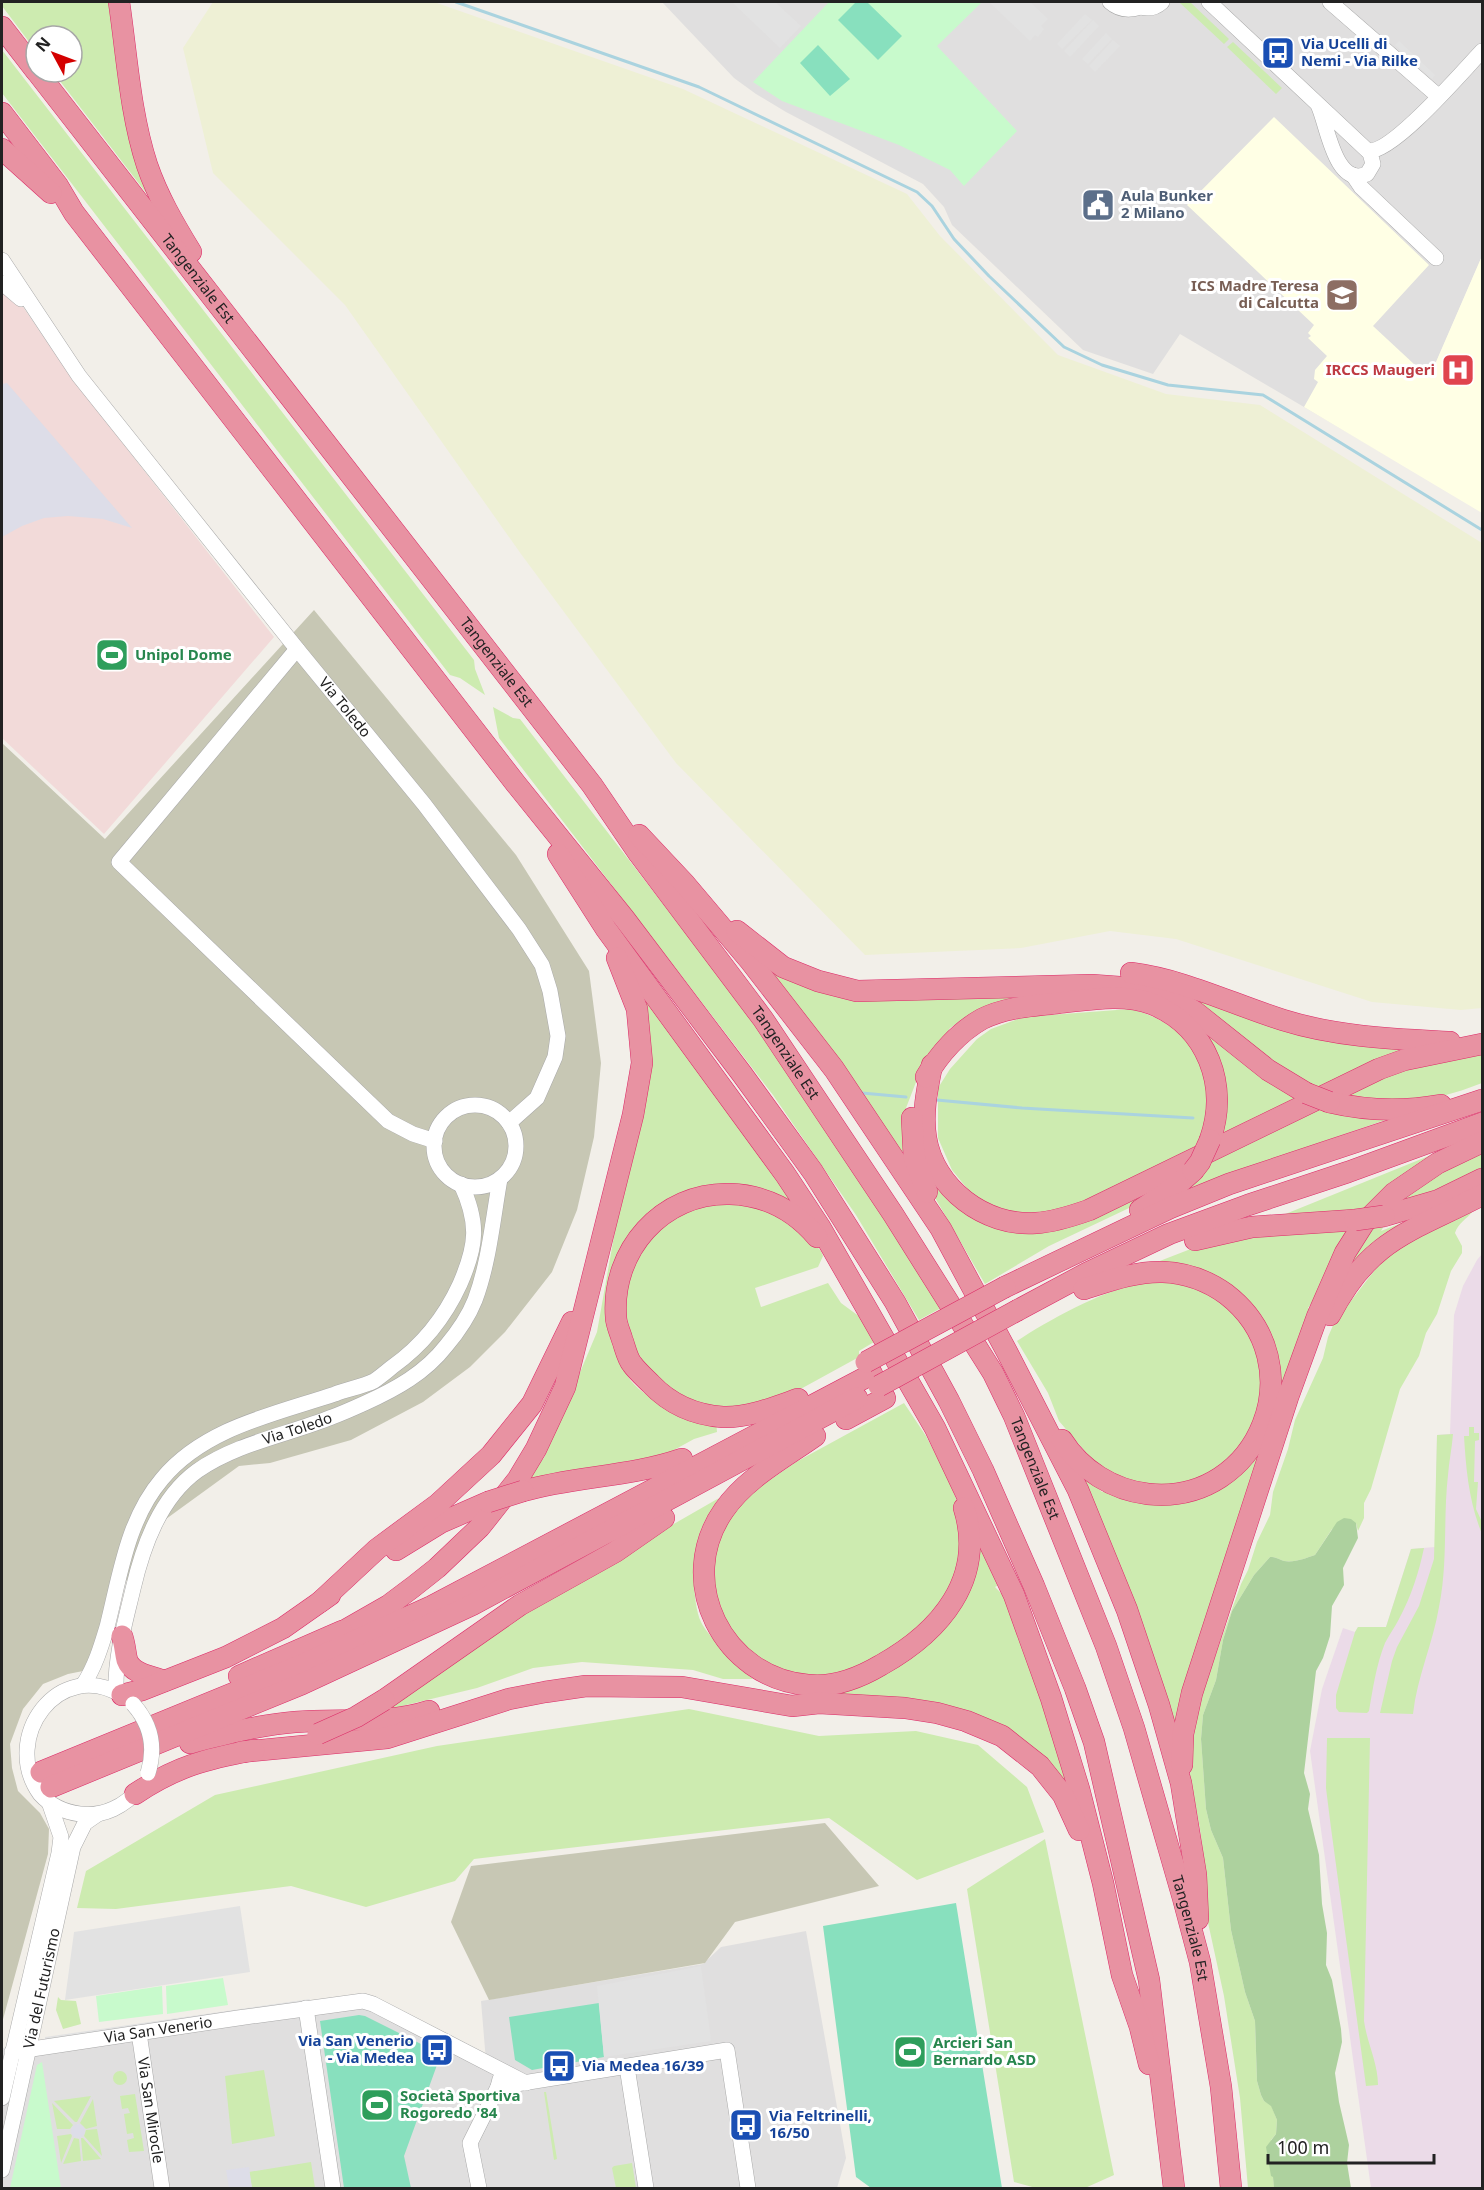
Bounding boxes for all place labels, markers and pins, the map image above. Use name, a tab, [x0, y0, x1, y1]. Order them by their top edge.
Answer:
place label: Via Ucelli di Nemi - Via Rilke	[1301, 33, 1418, 70]
bus stop icon: Via Ucelli di Nemi - Via Rilke	[1260, 35, 1296, 71]
place label: Aula Bunker 2 Milano	[1121, 185, 1213, 222]
public building icon: Aula Bunker 2 Milano	[1080, 187, 1116, 223]
place label: ICS Madre Teresa di Calcutta	[1191, 275, 1319, 312]
school or university icon: ICS Madre Teresa di Calcutta	[1324, 277, 1360, 313]
hospital icon: IRCCS Maugeri	[1440, 352, 1476, 388]
place label: IRCCS Maugeri	[1326, 359, 1435, 379]
sports icon: Unipol Dome	[94, 637, 130, 673]
place label: Unipol Dome	[135, 644, 232, 664]
place label: Via San Venerio - Via Medea	[298, 2030, 414, 2067]
bus stop icon: Via San Venerio - Via Medea	[419, 2032, 455, 2068]
place label: Arcieri San Bernardo ASD	[933, 2032, 1036, 2069]
sports icon: Arcieri San Bernardo ASD	[892, 2034, 928, 2070]
bus stop icon: Via Medea 16/39	[541, 2048, 577, 2084]
place label: Via Medea 16/39	[582, 2055, 705, 2075]
place label: Società Sportiva Rogoredo '84	[400, 2085, 521, 2122]
sports icon: Società Sportiva Rogoredo '84	[359, 2087, 395, 2123]
place label: Via Feltrinelli, 16/50	[769, 2105, 872, 2142]
bus stop icon: Via Feltrinelli, 16/50	[728, 2107, 764, 2143]

